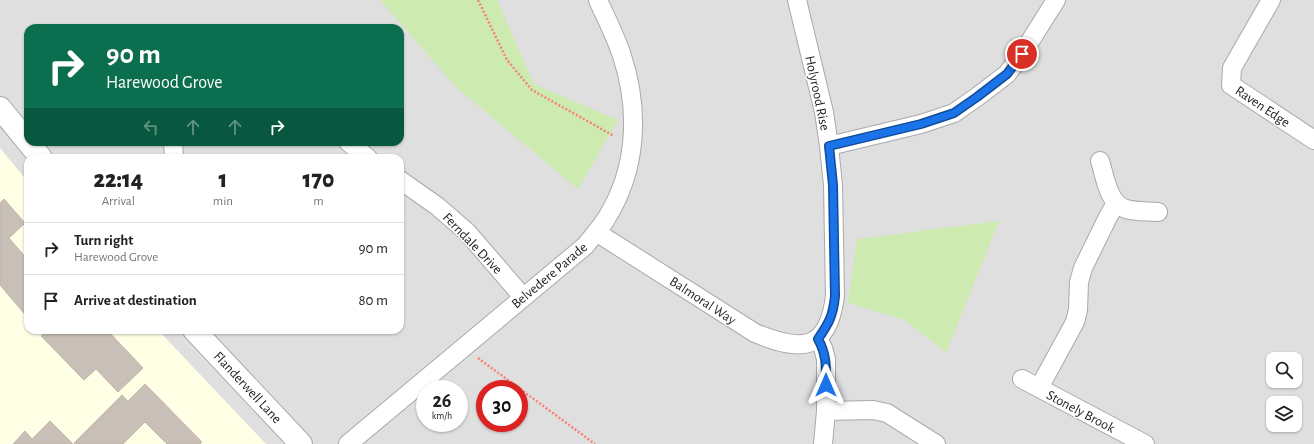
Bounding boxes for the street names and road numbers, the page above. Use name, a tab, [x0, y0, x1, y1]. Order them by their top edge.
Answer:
street label: Holyrood Rise	[802, 54, 832, 132]
street label: Raven Edge	[1233, 84, 1292, 130]
street label: Ferndale Drive	[440, 210, 505, 277]
street label: Belvedere Parade	[509, 240, 590, 311]
street label: Balmoral Way	[667, 274, 738, 327]
street label: Flanderwell Lane	[211, 349, 284, 426]
street label: Stonely Brook	[1044, 388, 1117, 436]

